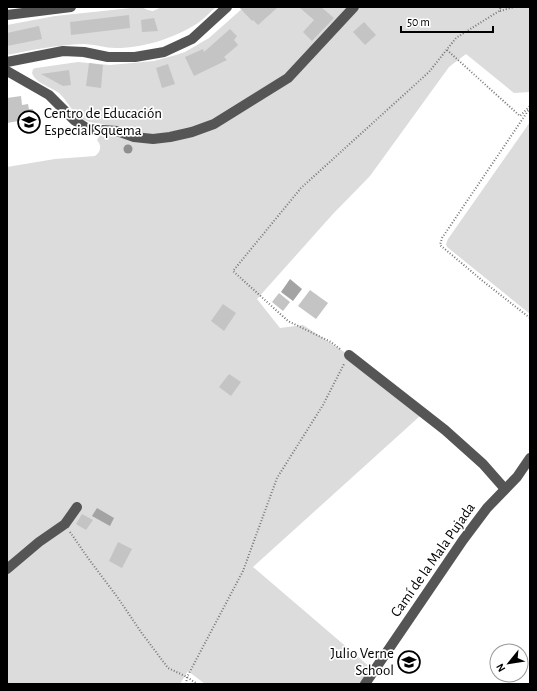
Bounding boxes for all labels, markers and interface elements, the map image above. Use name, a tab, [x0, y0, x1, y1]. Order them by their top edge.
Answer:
scale bar	[401, 8, 493, 34]
text: 50 m	[407, 16, 430, 28]
place label: Centro de Educación Especial Squema	[44, 106, 162, 138]
school or university icon: Centro de Educación Especial Squema	[16, 109, 42, 135]
street label: Camí de la Mala Pujada	[388, 500, 478, 620]
north arrow	[489, 643, 529, 683]
place label: Julio Verne School	[330, 646, 394, 678]
school or university icon: Julio Verne School	[396, 649, 422, 675]
text: N	[494, 662, 507, 674]

